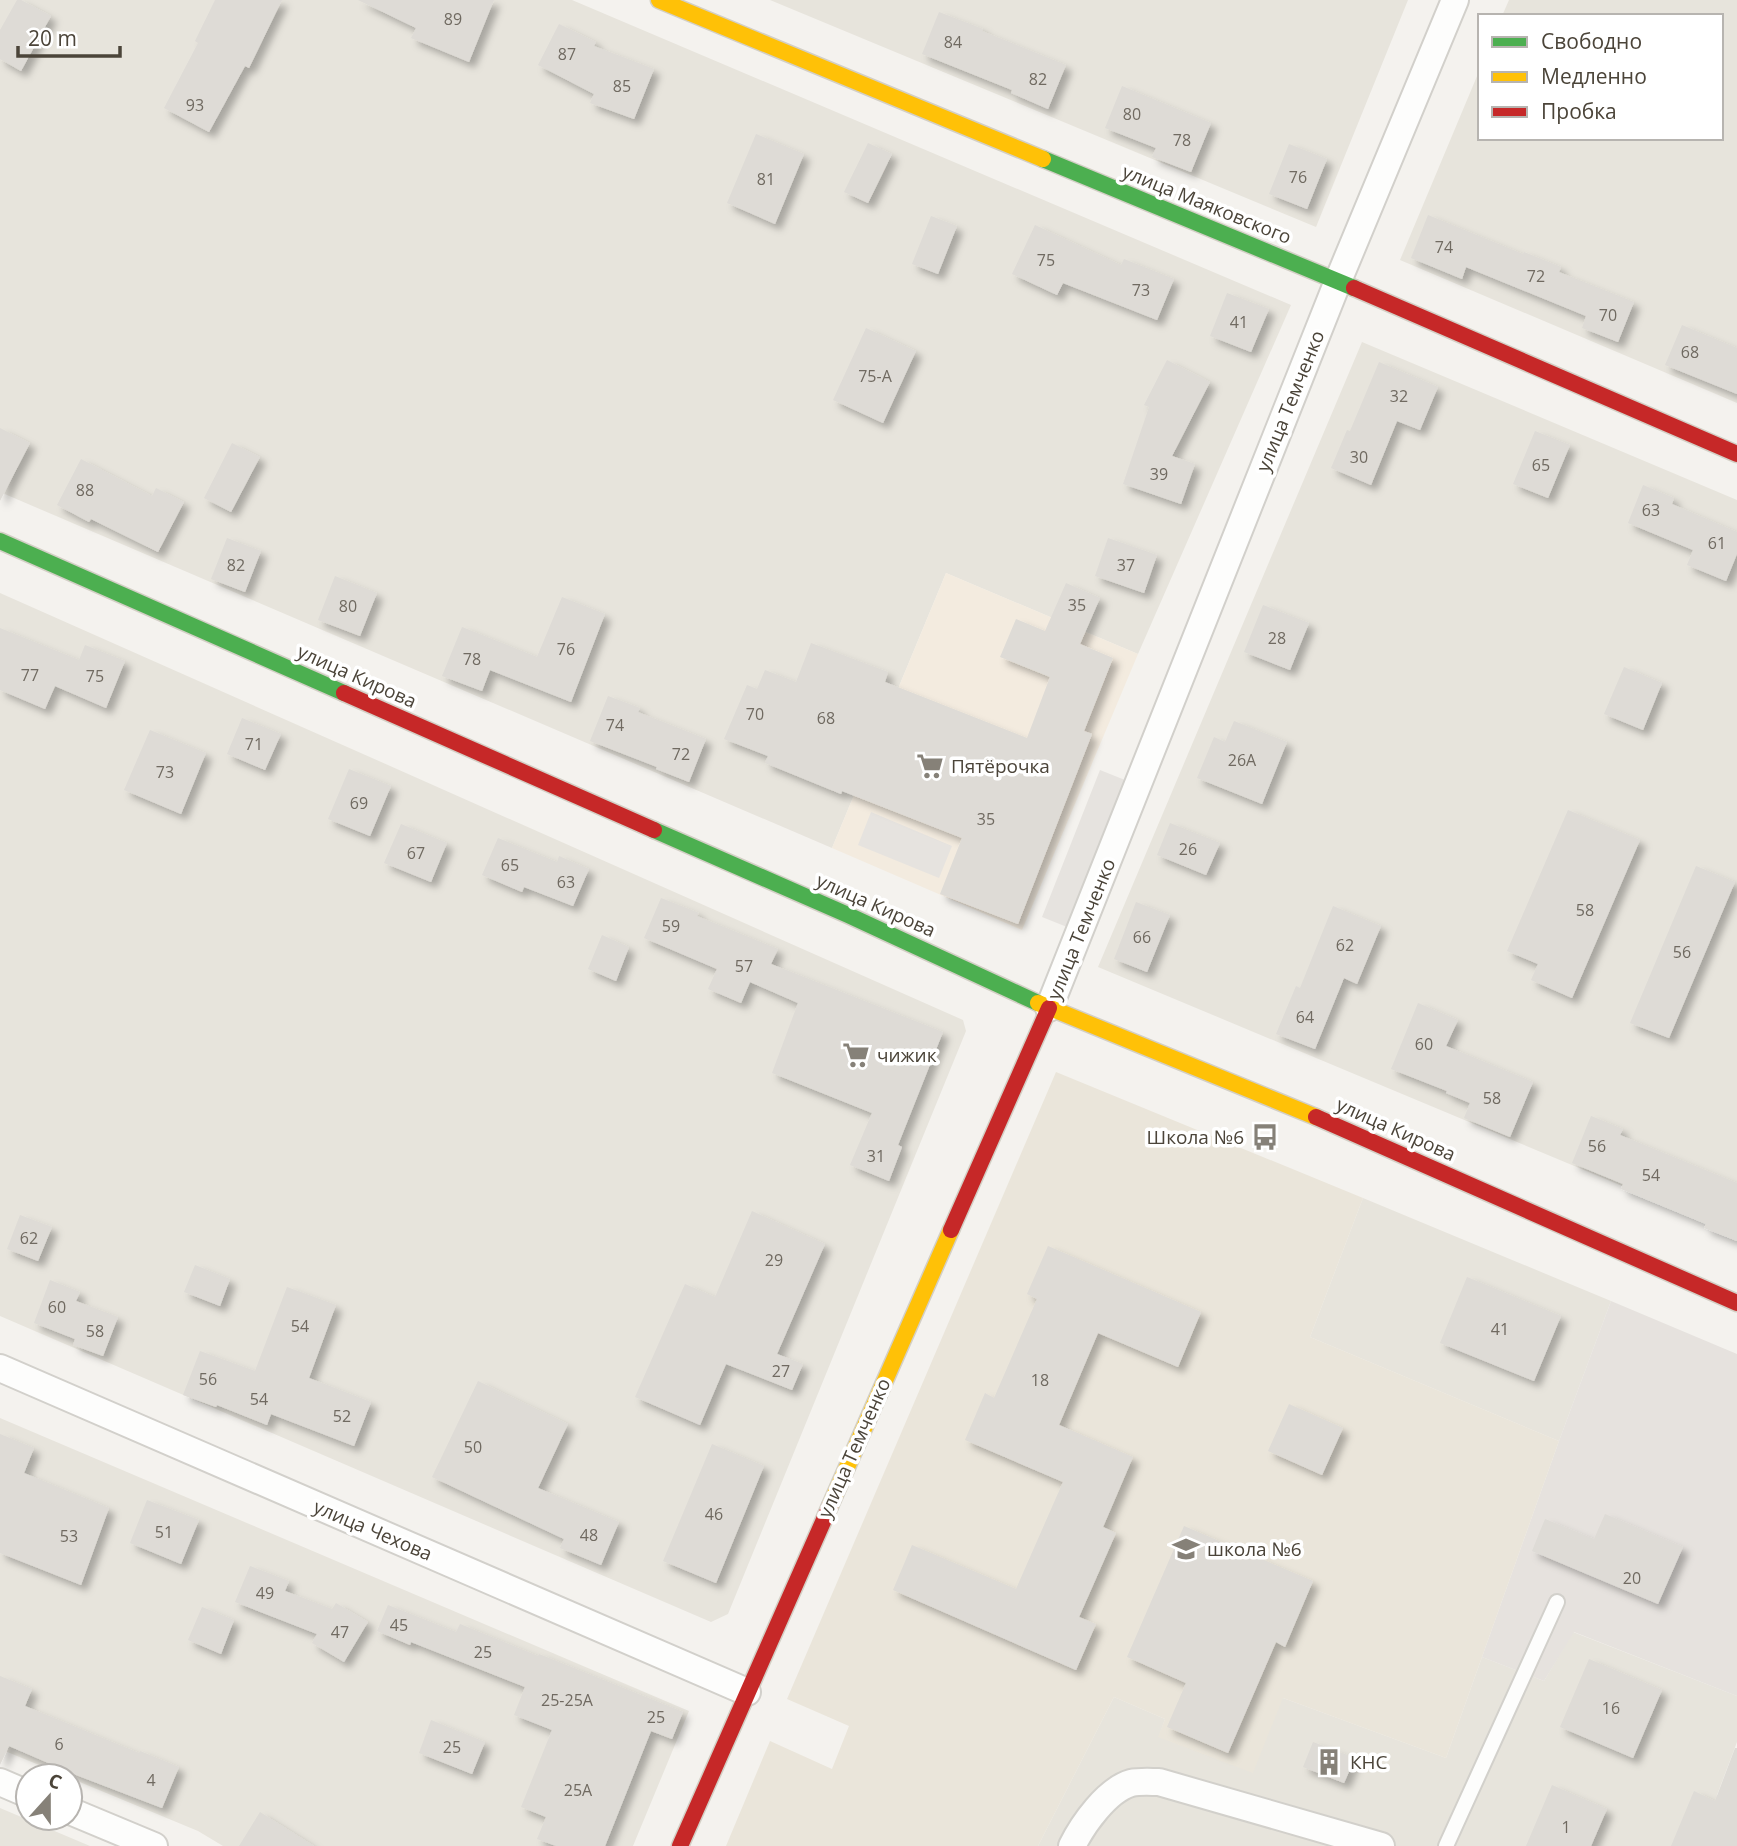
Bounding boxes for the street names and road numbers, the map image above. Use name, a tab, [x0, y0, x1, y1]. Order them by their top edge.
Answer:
street label: улица Маяковского	[1119, 158, 1295, 250]
street label: улица Темченко	[1250, 326, 1330, 476]
street label: улица Кирова	[293, 638, 421, 714]
street label: улица Темченко	[1041, 854, 1121, 1004]
street label: улица Кирова	[812, 867, 940, 943]
street label: улица Кирова	[1332, 1091, 1460, 1167]
street label: улица Темченко	[812, 1374, 896, 1522]
street label: улица Чехова	[310, 1493, 436, 1567]

